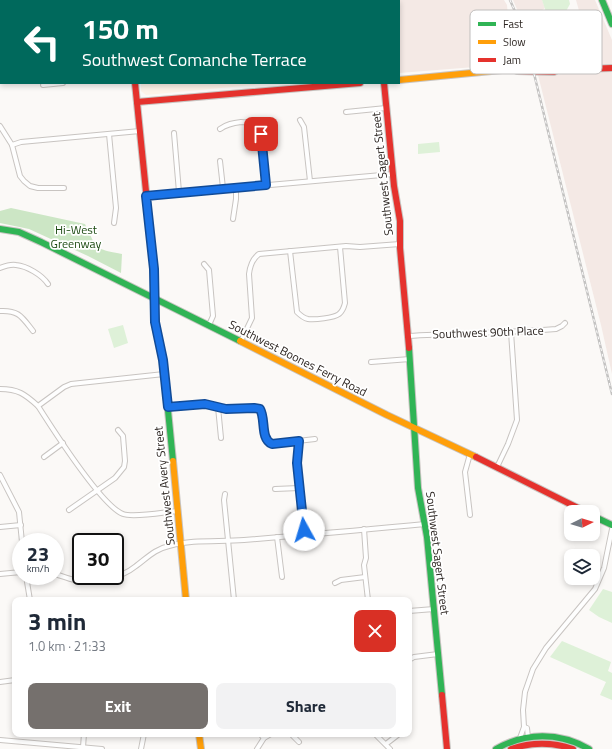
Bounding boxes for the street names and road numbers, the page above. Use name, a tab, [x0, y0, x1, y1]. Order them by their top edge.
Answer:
street label: Southwest Sagert Street	[366, 111, 398, 237]
street label: Southwest Boones Ferry Road	[225, 315, 371, 401]
street label: Southwest 90th Place	[432, 321, 544, 343]
street label: Southwest Avery Street	[148, 425, 180, 546]
street label: Southwest Sagert Street	[421, 490, 455, 617]

